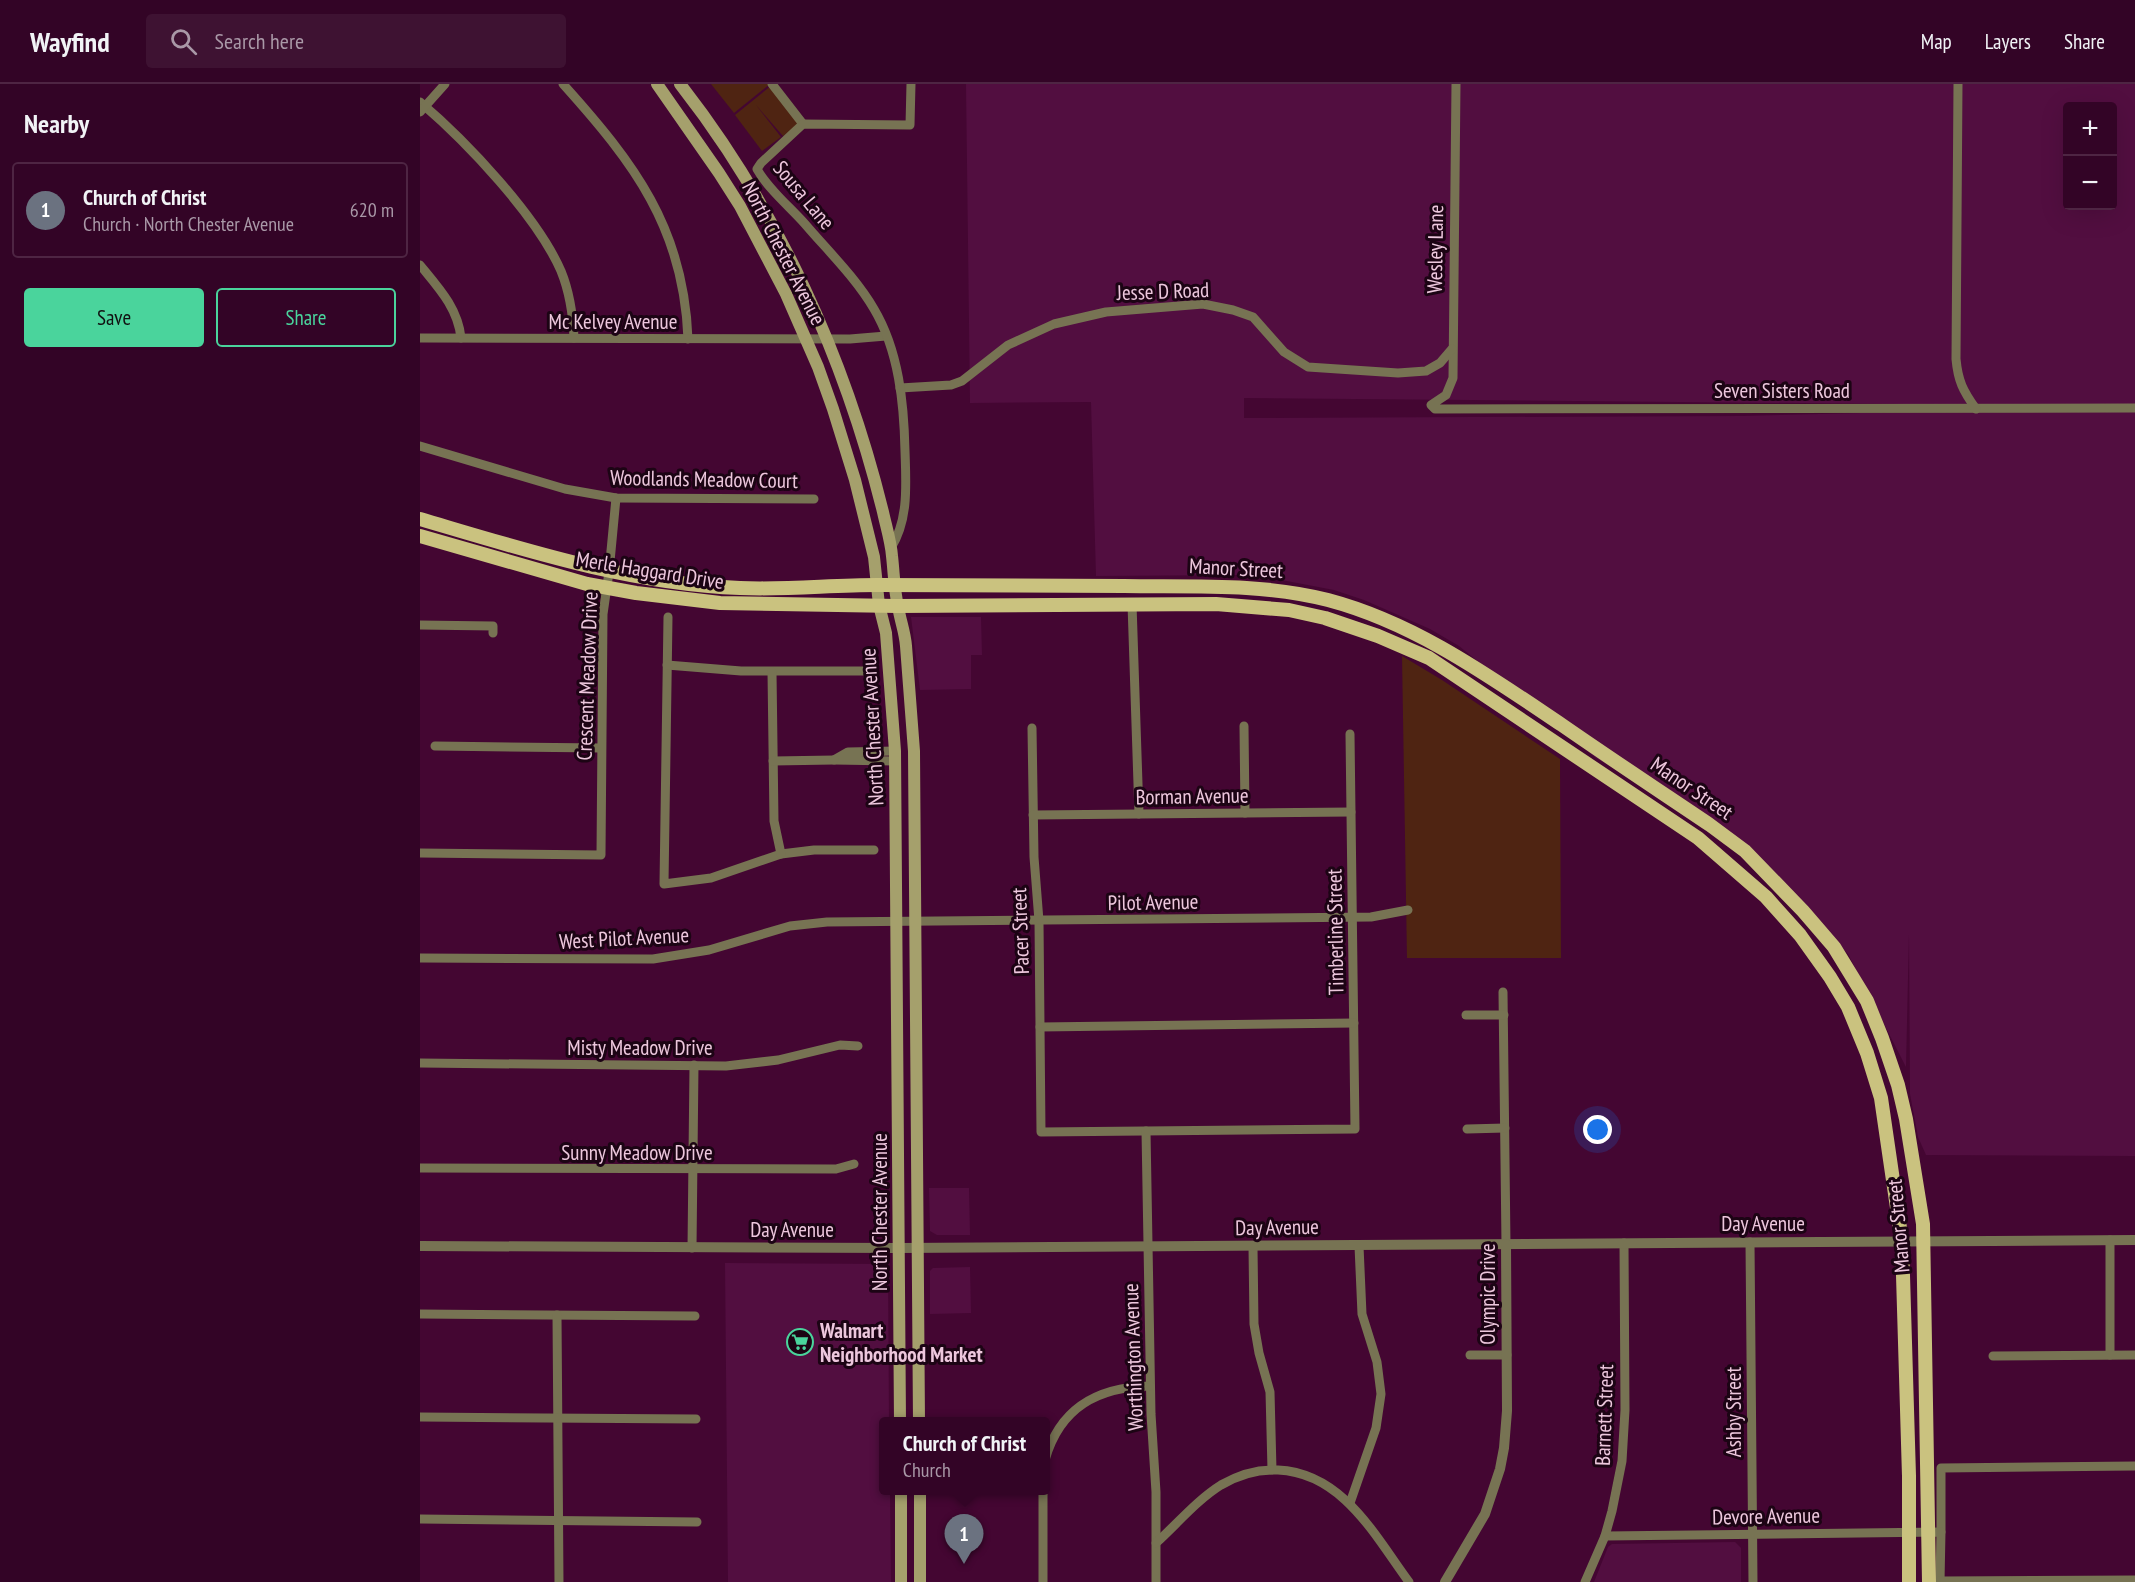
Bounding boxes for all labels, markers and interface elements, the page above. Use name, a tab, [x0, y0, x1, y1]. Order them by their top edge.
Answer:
search box	[146, 14, 566, 68]
text: Wayfind	[30, 23, 110, 60]
icon: search	[167, 25, 200, 58]
text: Search here	[215, 27, 304, 55]
text: Map	[1921, 28, 1952, 55]
text: Layers	[1985, 28, 2031, 55]
text: Share	[2064, 28, 2105, 55]
map controls	[2063, 102, 2117, 210]
button: +	[2063, 102, 2117, 156]
text: Nearby	[24, 107, 89, 140]
street label: Sousa Lane	[767, 155, 841, 235]
button: −	[2063, 156, 2117, 210]
street label: North Chester Avenue	[736, 177, 832, 329]
text: Church of Christ	[83, 183, 206, 211]
text: 1	[41, 197, 50, 223]
text: 620 m	[350, 197, 394, 223]
street label: Wesley Lane	[1421, 204, 1449, 294]
text: Church · North Chester Avenue	[83, 211, 294, 237]
street label: Jesse D Road	[1115, 276, 1210, 306]
button: Save	[24, 288, 204, 347]
button: Share	[216, 288, 396, 347]
street label: Mc Kelvey Avenue	[549, 308, 677, 335]
street label: Seven Sisters Road	[1714, 377, 1850, 404]
street label: Woodlands Meadow Court	[610, 464, 798, 494]
street label: Merle Haggard Drive	[574, 545, 726, 595]
street label: Manor Street	[1188, 552, 1284, 584]
street label: Crescent Meadow Drive	[571, 591, 603, 761]
street label: North Chester Avenue	[854, 648, 890, 806]
street label: Manor Street	[1646, 751, 1739, 826]
street label: Borman Avenue	[1135, 782, 1249, 810]
street label: Timberline Street	[1320, 868, 1350, 995]
street label: Pacer Street	[1005, 887, 1035, 975]
street label: Pilot Avenue	[1107, 888, 1199, 916]
street label: West Pilot Avenue	[558, 921, 690, 955]
street label: Misty Meadow Drive	[567, 1034, 713, 1061]
your location	[1583, 1115, 1612, 1144]
street label: North Chester Avenue	[866, 1133, 893, 1291]
street label: Sunny Meadow Drive	[561, 1139, 713, 1166]
street label: Manor Street	[1880, 1178, 1916, 1274]
street label: Day Avenue	[1721, 1210, 1805, 1237]
street label: Day Avenue	[1235, 1213, 1319, 1241]
street label: Day Avenue	[750, 1216, 834, 1243]
street label: Olympic Drive	[1474, 1243, 1501, 1345]
street label: Worthington Avenue	[1117, 1283, 1149, 1431]
place label: Walmart Neighborhood Market	[819, 1317, 983, 1368]
supermarket icon: Walmart Neighborhood Market	[785, 1327, 815, 1357]
street label: Barnett Street	[1589, 1364, 1619, 1466]
street label: Ashby Street	[1720, 1367, 1747, 1457]
popup	[879, 1417, 1050, 1495]
text: Church of Christ	[903, 1429, 1026, 1457]
text: Church	[903, 1457, 951, 1483]
street label: Devore Avenue	[1712, 1502, 1820, 1530]
pin: 1	[944, 1514, 984, 1564]

